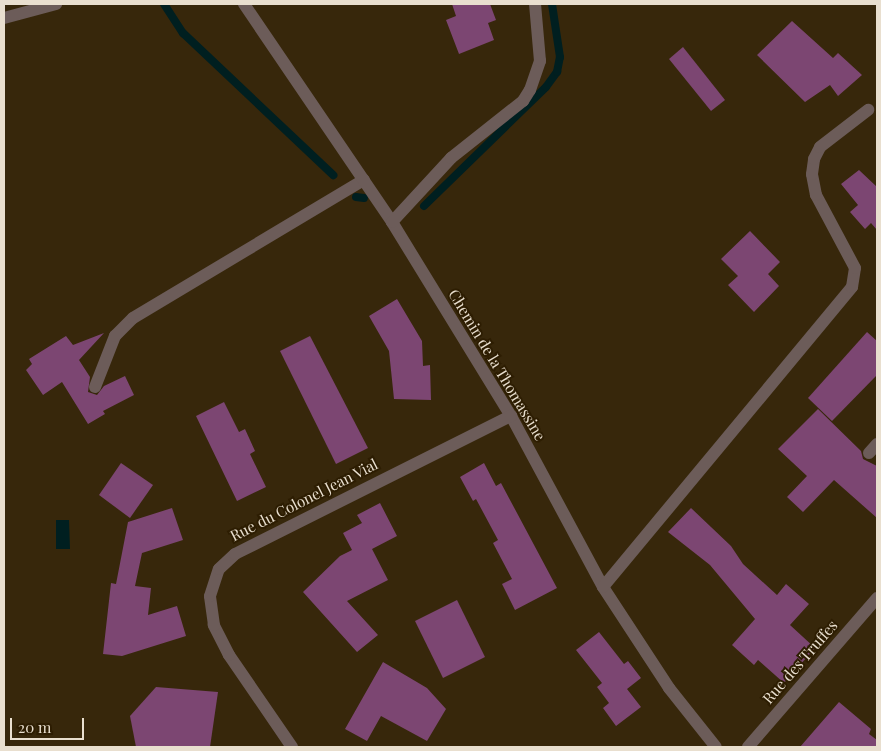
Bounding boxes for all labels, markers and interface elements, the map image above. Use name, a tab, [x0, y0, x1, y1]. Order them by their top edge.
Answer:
street label: Chemin de la Thomassine	[444, 286, 550, 444]
street label: Rue du Colonel Jean Vial	[227, 455, 381, 545]
street label: Rue des Truffes	[759, 616, 841, 708]
scale bar	[12, 708, 86, 740]
text: 20 m	[18, 717, 51, 737]

